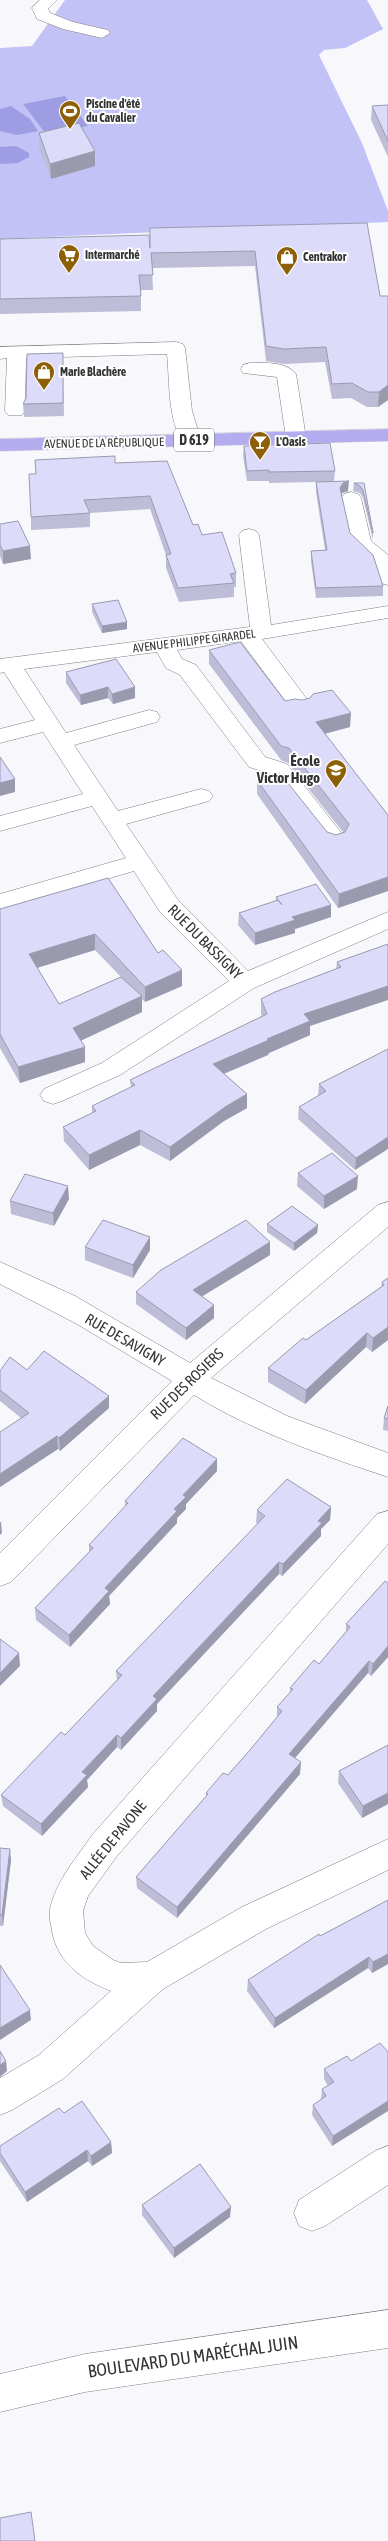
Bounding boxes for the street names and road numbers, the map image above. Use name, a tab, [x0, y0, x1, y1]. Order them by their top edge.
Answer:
road number: D 619	[174, 428, 214, 452]
street label: AVENUE DE LA RÉPUBLIQUE	[44, 435, 164, 451]
street label: AVENUE PHILIPPE GIRARDEL	[132, 626, 256, 655]
street label: RUE DU BASSIGNY	[165, 901, 246, 983]
street label: RUE DE SAVIGNY	[82, 1310, 169, 1370]
street label: RUE DES ROSIERS	[147, 1345, 227, 1423]
street label: ALLÉE DE PAVONE	[76, 1797, 150, 1882]
street label: BOULEVARD DU MARÉCHAL JUIN	[86, 2331, 299, 2382]

